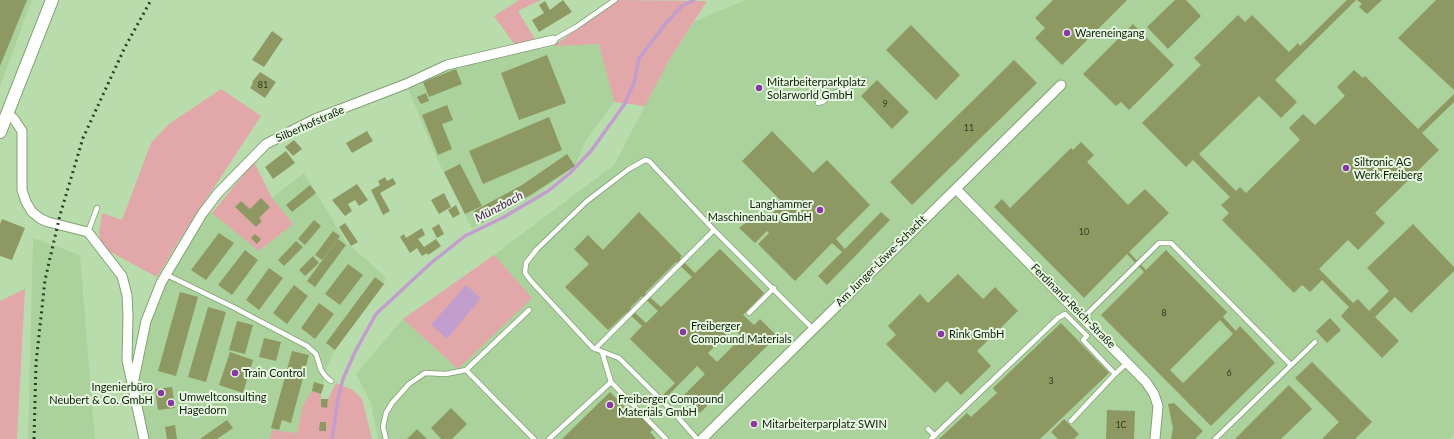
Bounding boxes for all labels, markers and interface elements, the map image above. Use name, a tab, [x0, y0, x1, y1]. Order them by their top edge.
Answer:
place label: Wareneingang	[1075, 26, 1145, 40]
marker: Wareneingang	[1062, 28, 1072, 38]
place label: Mitarbeiterparkplatz Solarworld GmbH	[767, 75, 866, 101]
house number: 81	[258, 80, 268, 90]
marker: Mitarbeiterparkplatz Solarworld GmbH	[754, 83, 764, 93]
house number: 9	[882, 99, 888, 109]
street label: Silberhofstraße	[274, 103, 346, 145]
house number: 11	[964, 123, 974, 133]
place label: Siltronic AG Werk Freiberg	[1354, 155, 1423, 181]
marker: Siltronic AG Werk Freiberg	[1341, 163, 1351, 173]
water label: Münzbach	[473, 188, 525, 226]
place label: Langhammer Maschinenbau GmbH	[708, 197, 812, 223]
marker: Langhammer Maschinenbau GmbH	[815, 205, 825, 215]
street label: Am Junger-Löwe-Schacht	[833, 213, 929, 309]
house number: 10	[1079, 227, 1089, 237]
street label: Ferdinand-Reich-Straße	[1028, 261, 1118, 351]
house number: 8	[1161, 308, 1167, 318]
place label: Freiberger Compound Materials	[691, 319, 792, 345]
marker: Freiberger Compound Materials	[678, 327, 688, 337]
place label: Rink GmbH	[949, 327, 1004, 341]
marker: Rink GmbH	[936, 329, 946, 339]
place label: Train Control	[243, 366, 305, 380]
marker: Train Control	[230, 368, 240, 378]
house number: 6	[1226, 368, 1232, 378]
house number: 3	[1048, 376, 1054, 386]
place label: Ingenierbüro Neubert & Co. GmbH	[49, 380, 153, 406]
marker: Ingenierbüro Neubert & Co. GmbH	[156, 388, 166, 398]
place label: Umweltconsulting Hagedorn	[179, 390, 266, 416]
place label: Freiberger Compound Materials GmbH	[618, 392, 723, 418]
marker: Umweltconsulting Hagedorn	[166, 398, 176, 408]
marker: Freiberger Compound Materials GmbH	[605, 400, 615, 410]
place label: Mitarbeiterparplatz SWIN	[762, 417, 887, 431]
marker: Mitarbeiterparplatz SWIN	[749, 419, 759, 429]
house number: 1C	[1115, 420, 1127, 430]

